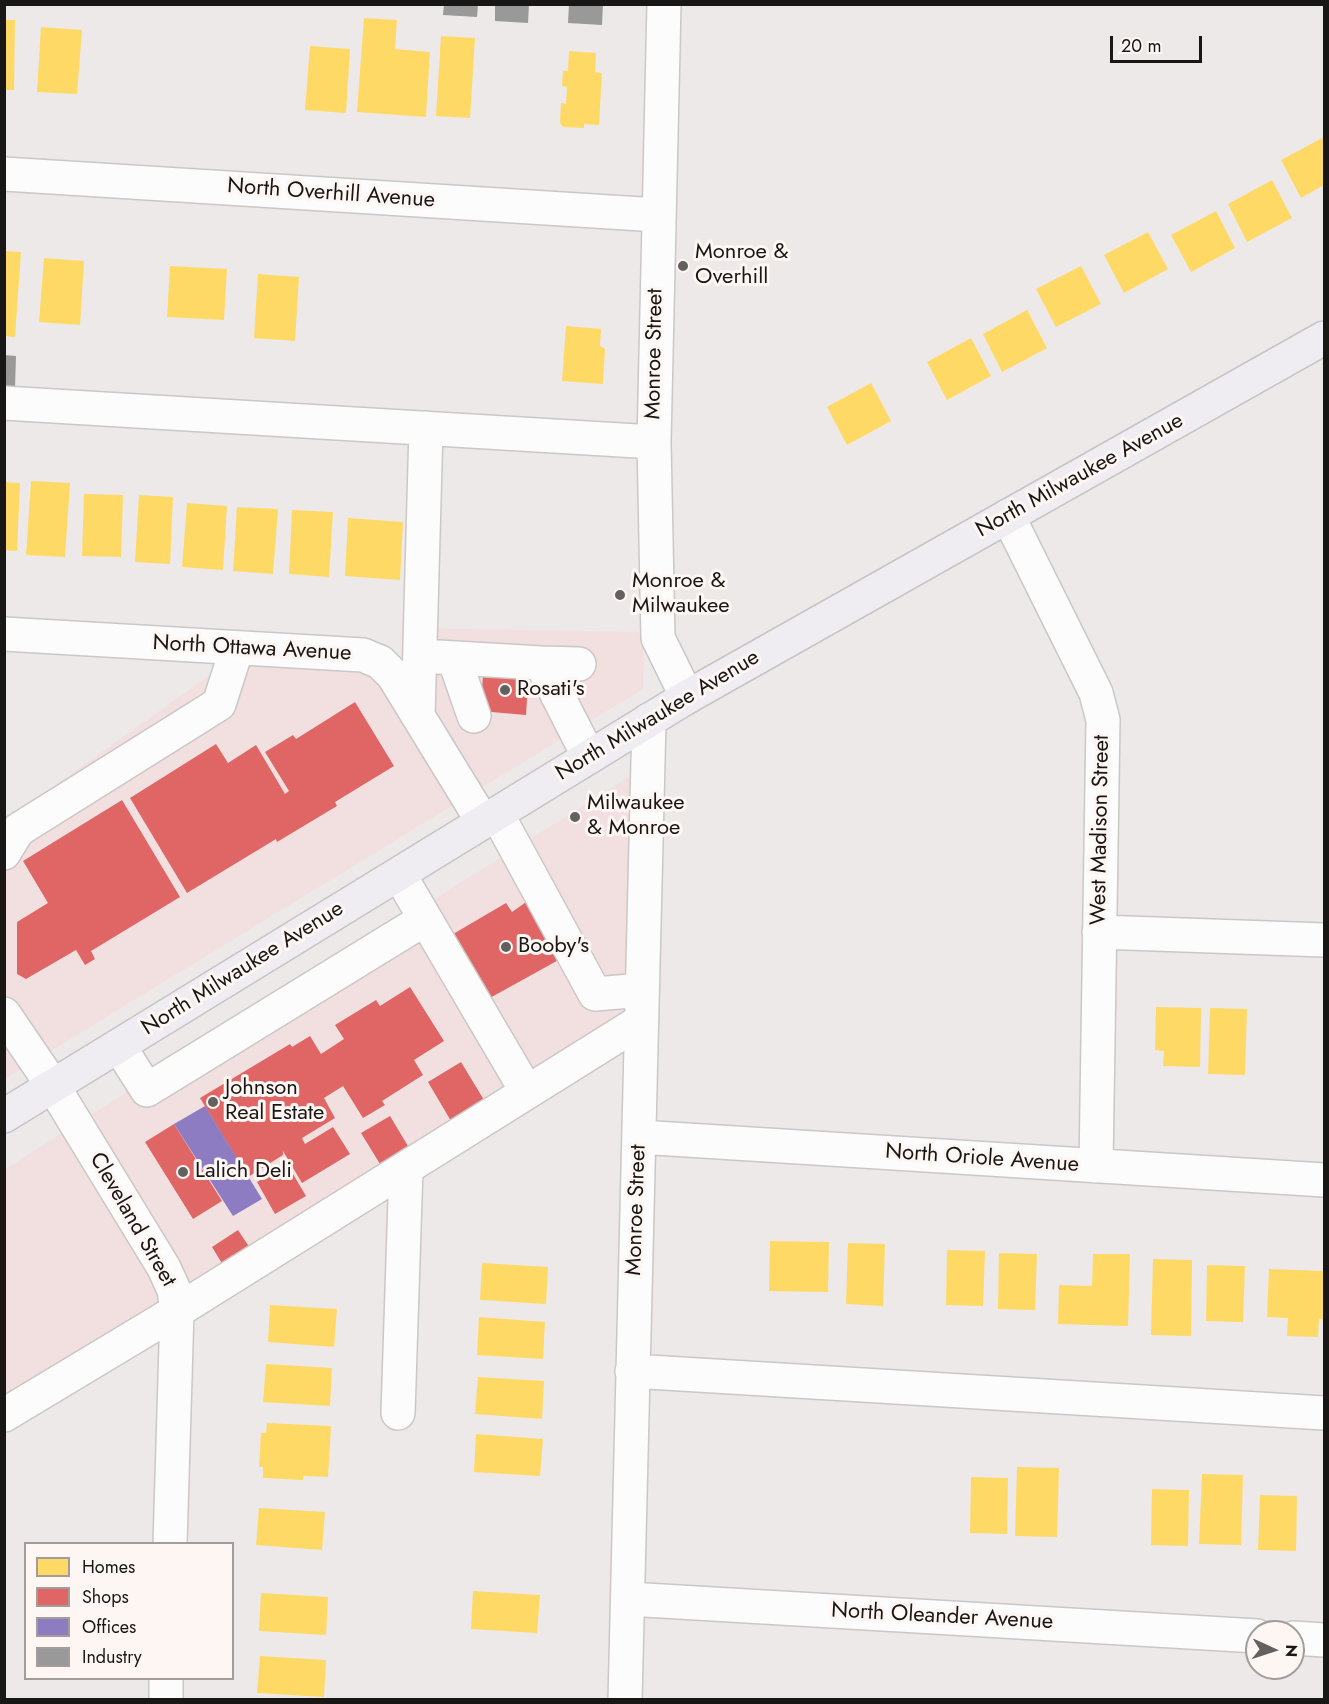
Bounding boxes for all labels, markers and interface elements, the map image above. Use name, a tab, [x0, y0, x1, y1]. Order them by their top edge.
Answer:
scale bar	[1113, 24, 1204, 62]
text: 20 m	[1121, 33, 1161, 59]
street label: North Overhill Avenue	[226, 174, 436, 214]
place label: Monroe & Overhill	[695, 240, 788, 292]
marker: Monroe & Overhill	[676, 259, 690, 273]
street label: Monroe Street	[641, 288, 669, 420]
street label: North Milwaukee Avenue	[972, 408, 1188, 544]
place label: Monroe & Milwaukee	[632, 569, 730, 620]
marker: Monroe & Milwaukee	[613, 588, 627, 602]
street label: North Ottawa Avenue	[152, 631, 352, 667]
street label: North Milwaukee Avenue	[551, 645, 765, 787]
place label: Rosati's	[517, 677, 585, 703]
marker: Rosati's	[498, 683, 512, 697]
street label: West Madison Street	[1086, 735, 1116, 925]
place label: Milwaukee & Monroe	[587, 791, 685, 842]
marker: Milwaukee & Monroe	[568, 810, 582, 824]
street label: North Milwaukee Avenue	[137, 896, 349, 1042]
place label: Booby's	[518, 934, 589, 960]
marker: Booby's	[499, 940, 513, 954]
place label: Johnson Real Estate	[225, 1076, 324, 1128]
marker: Johnson Real Estate	[206, 1095, 220, 1109]
street label: North Oriole Avenue	[884, 1139, 1080, 1179]
street label: Monroe Street	[622, 1144, 652, 1276]
street label: Cleveland Street	[83, 1148, 181, 1292]
place label: Lalich Deli	[195, 1159, 292, 1185]
marker: Lalich Deli	[176, 1165, 190, 1179]
legend	[24, 1542, 234, 1680]
text: Homes	[82, 1554, 135, 1580]
text: Shops	[82, 1584, 129, 1610]
street label: North Oleander Avenue	[830, 1598, 1054, 1636]
text: Offices	[82, 1614, 136, 1640]
north arrow	[1245, 1620, 1305, 1680]
text: Industry	[82, 1644, 142, 1670]
text: N	[1280, 1644, 1303, 1658]

